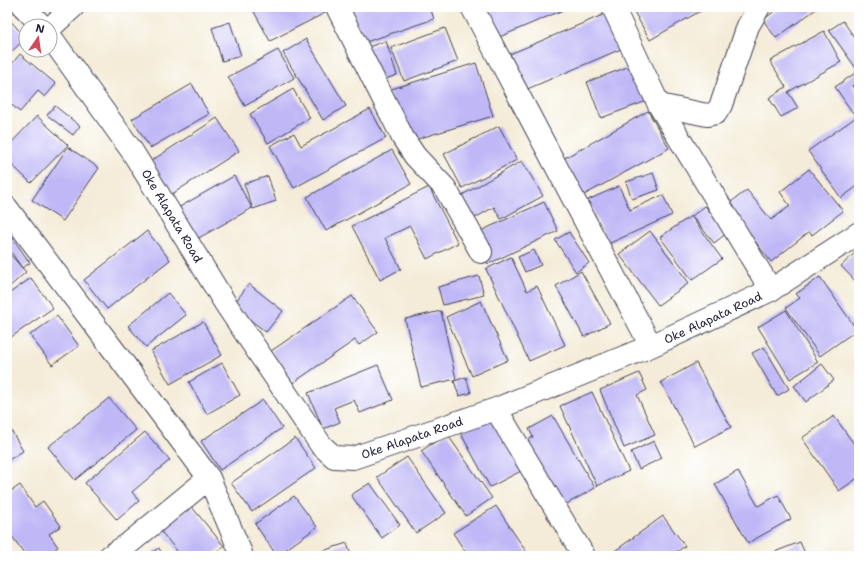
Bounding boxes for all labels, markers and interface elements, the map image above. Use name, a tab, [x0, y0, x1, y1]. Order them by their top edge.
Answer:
north arrow	[18, 18, 58, 58]
text: N	[34, 20, 46, 37]
street label: Oke Alapata Road	[138, 166, 206, 266]
street label: Oke Alapata Road	[661, 288, 765, 348]
street label: Oke Alapata Road	[359, 413, 465, 463]

